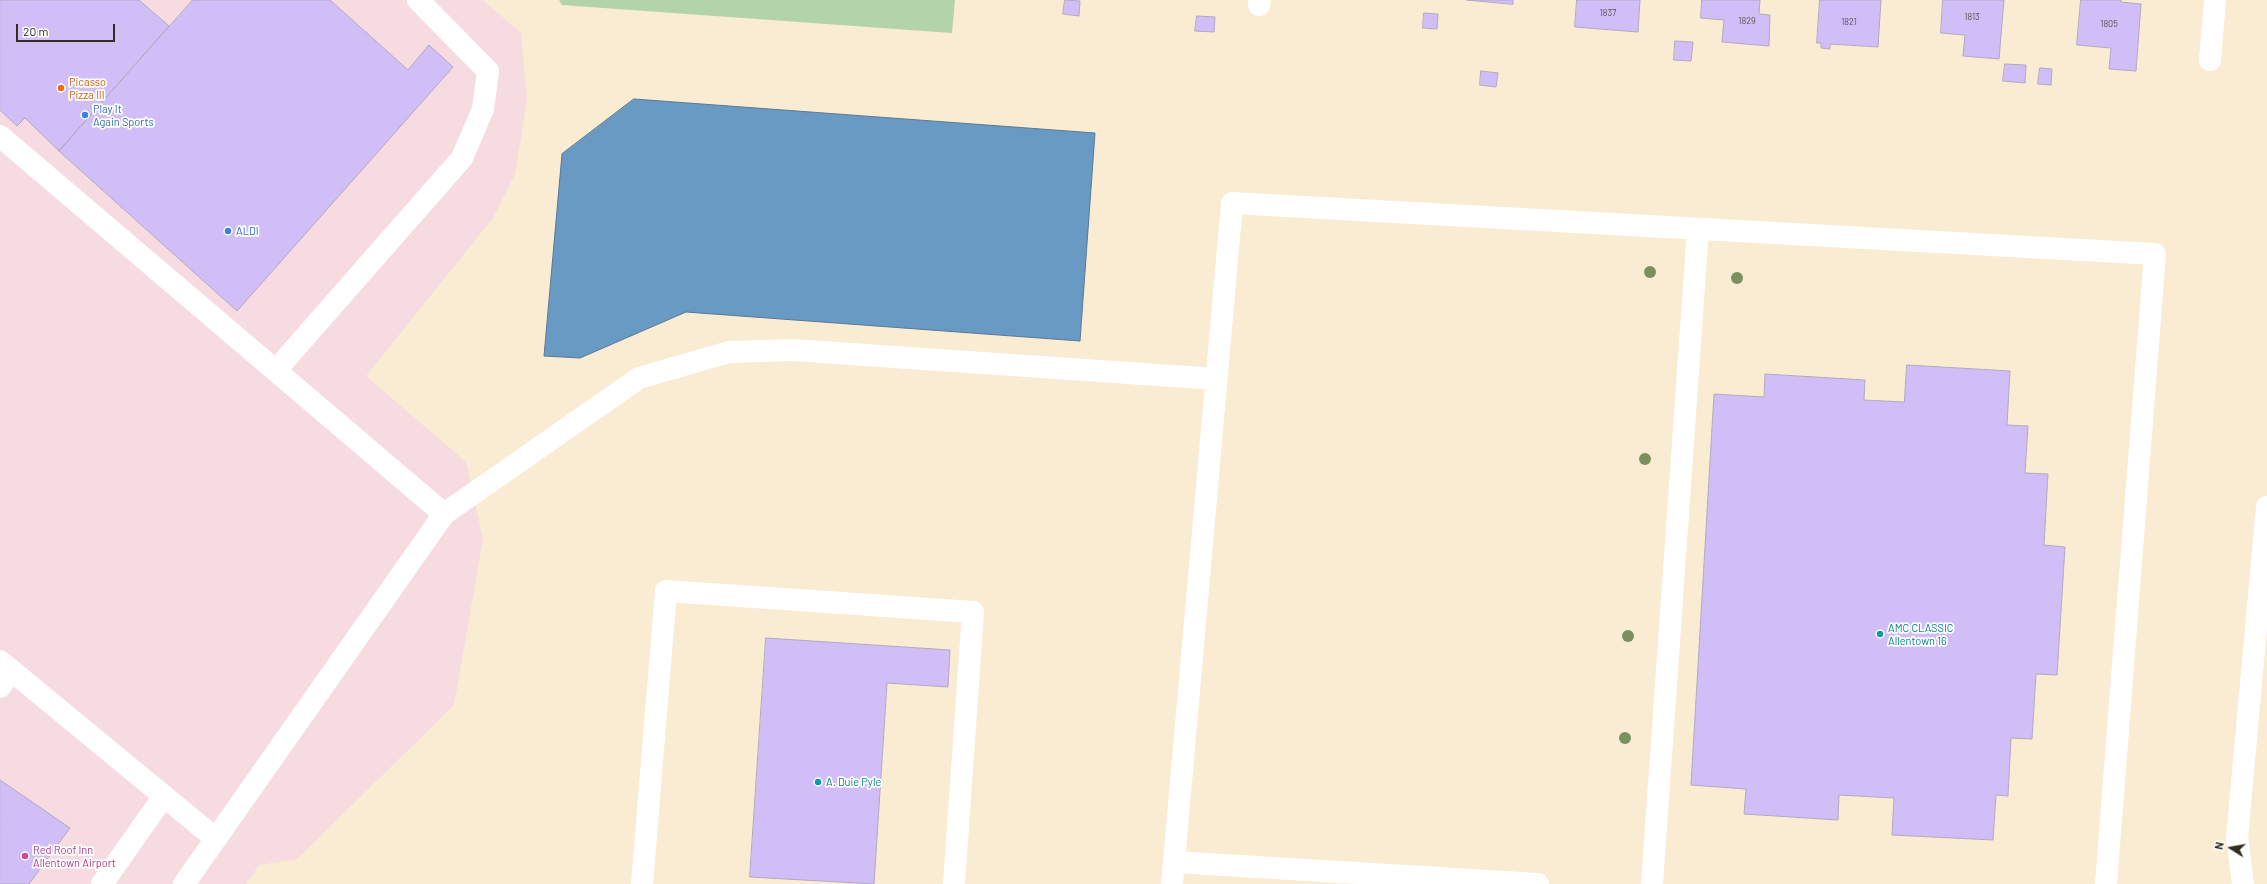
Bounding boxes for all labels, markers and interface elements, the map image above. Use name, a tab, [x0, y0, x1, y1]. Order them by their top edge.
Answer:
house number: 1837	[1600, 8, 1616, 18]
house number: 1813	[1964, 12, 1980, 22]
scale bar	[18, 16, 117, 42]
house number: 1829	[1738, 16, 1756, 26]
house number: 1821	[1841, 17, 1857, 27]
house number: 1805	[2100, 19, 2118, 29]
text: 20 m	[23, 24, 49, 38]
place label: Picasso Pizza III	[69, 75, 106, 101]
marker: Picasso Pizza III	[56, 83, 66, 93]
place label: Play It Again Sports	[93, 102, 154, 128]
marker: Play It Again Sports	[80, 110, 90, 120]
place label: ALDI	[236, 224, 259, 238]
marker: ALDI	[223, 226, 233, 236]
place label: AMC CLASSIC Allentown 16	[1888, 621, 1953, 647]
marker: AMC CLASSIC Allentown 16	[1875, 629, 1885, 639]
place label: A. Duie Pyle	[826, 775, 881, 789]
marker: A. Duie Pyle	[813, 777, 823, 787]
north arrow	[2211, 828, 2251, 868]
text: N	[2212, 841, 2226, 850]
place label: Red Roof Inn Allentown Airport	[33, 843, 116, 869]
marker: Red Roof Inn Allentown Airport	[20, 851, 30, 861]

